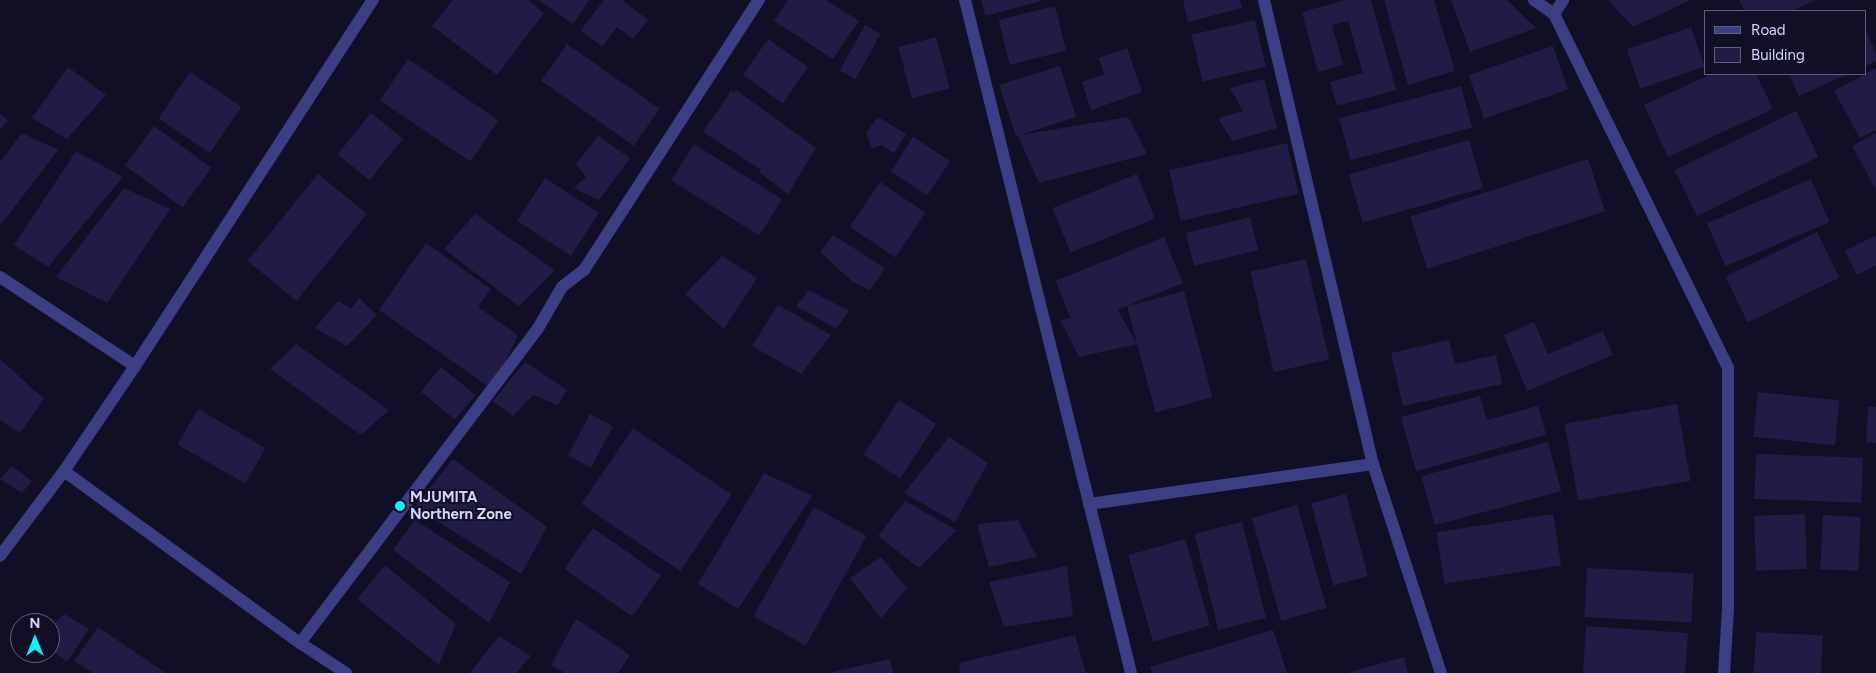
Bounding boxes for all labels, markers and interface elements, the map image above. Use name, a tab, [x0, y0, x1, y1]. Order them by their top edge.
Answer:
legend	[1704, 10, 1866, 75]
text: Road	[1751, 21, 1786, 39]
text: Building	[1751, 46, 1805, 64]
place label: MJUMITA Northern Zone	[410, 488, 512, 523]
marker: MJUMITA Northern Zone	[394, 500, 406, 512]
north arrow	[10, 613, 60, 663]
text: N	[30, 615, 40, 632]

